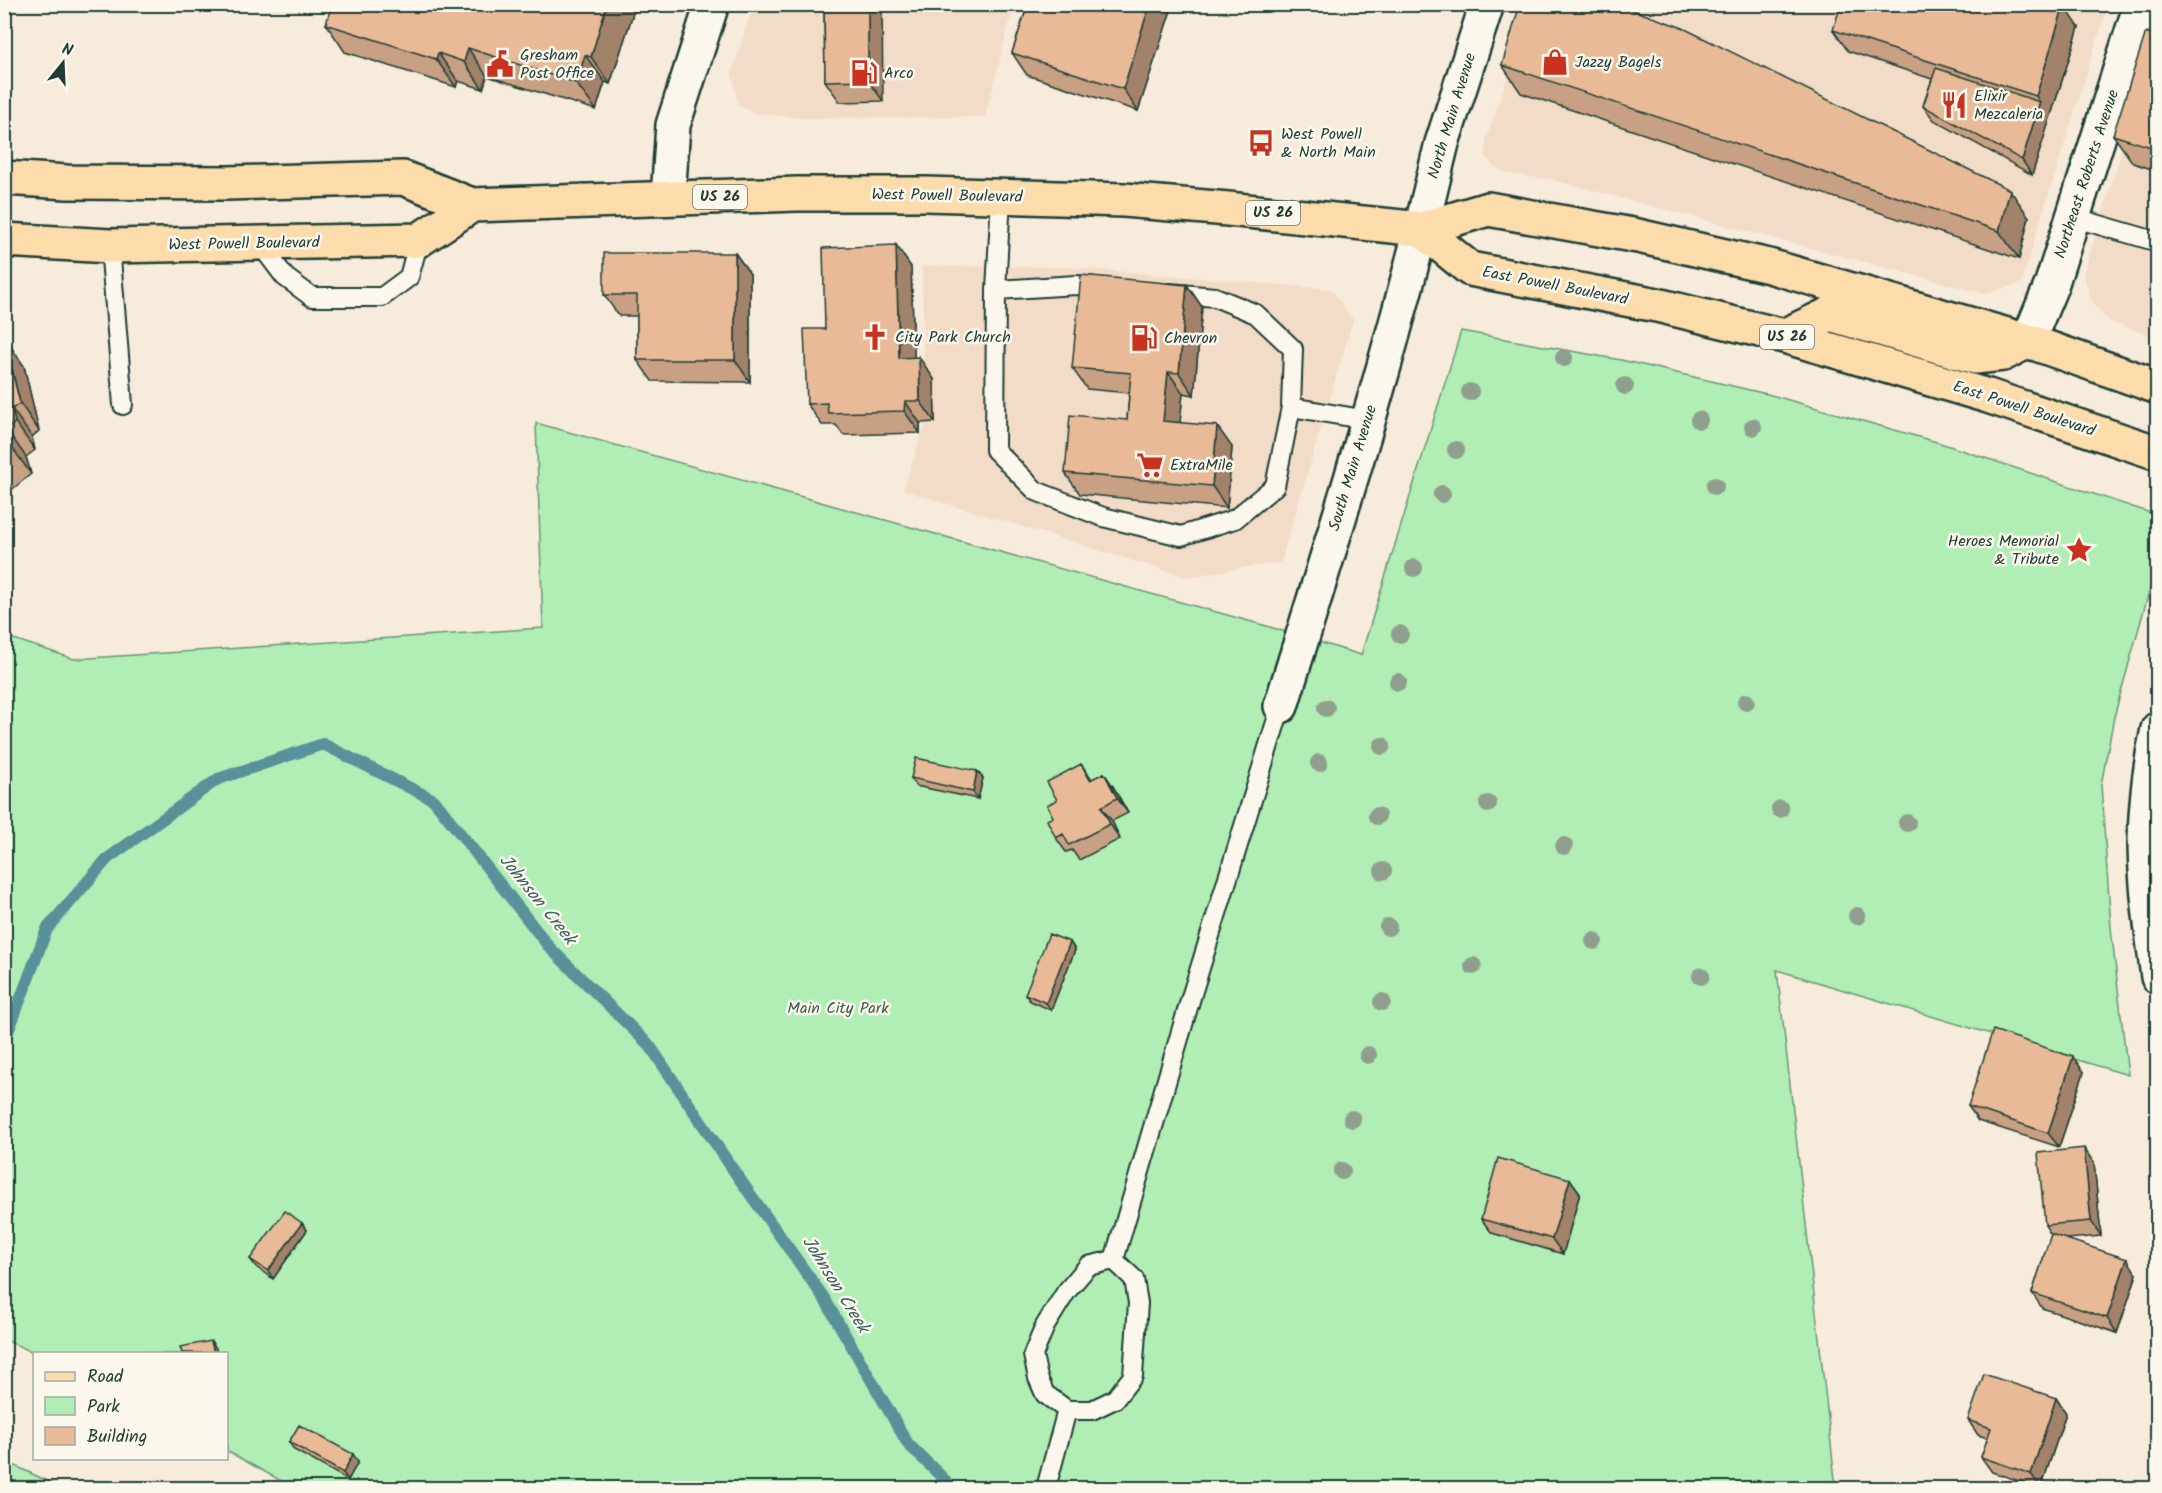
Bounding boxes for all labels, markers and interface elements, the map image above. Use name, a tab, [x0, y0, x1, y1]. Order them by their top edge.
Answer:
north arrow	[33, 33, 93, 93]
text: N	[59, 37, 76, 64]
place label: Gresham Post Office	[520, 43, 594, 86]
shop icon: Jazzy Bagels	[1540, 47, 1570, 77]
public building icon: Gresham Post Office	[485, 49, 515, 79]
street label: North Main Avenue	[1421, 50, 1483, 182]
place label: Jazzy Bagels	[1575, 50, 1661, 75]
fuel station icon: Arco	[849, 58, 879, 88]
place label: Arco	[884, 61, 913, 86]
place label: Elixir Mezcaleria	[1974, 84, 2043, 127]
street label: Northeast Roberts Avenue	[2048, 86, 2126, 262]
restaurant icon: Elixir Mezcaleria	[1939, 90, 1969, 120]
place label: West Powell & North Main	[1281, 122, 1376, 165]
bus stop icon: West Powell & North Main	[1246, 128, 1276, 158]
street label: West Powell Boulevard	[871, 182, 1024, 210]
road number: US 26	[693, 185, 747, 209]
road number: US 26	[1246, 201, 1300, 225]
street label: West Powell Boulevard	[168, 230, 321, 258]
street label: East Powell Boulevard	[1480, 260, 1631, 313]
church icon: City Park Church	[860, 322, 890, 352]
fuel station icon: Chevron	[1129, 323, 1159, 353]
place label: City Park Church	[895, 325, 1011, 350]
road number: US 26	[1760, 325, 1814, 349]
place label: Chevron	[1164, 326, 1217, 351]
street label: East Powell Boulevard	[1950, 374, 2099, 444]
street label: South Main Avenue	[1322, 402, 1384, 534]
supermarket icon: ExtraMile	[1135, 450, 1165, 480]
place label: ExtraMile	[1170, 453, 1233, 478]
place label: Heroes Memorial & Tribute	[1948, 529, 2059, 572]
place icon: Heroes Memorial & Tribute	[2064, 535, 2094, 565]
water label: Johnson Creek	[491, 848, 584, 954]
park label: Main City Park	[787, 996, 889, 1021]
water label: Johnson Creek	[794, 1231, 878, 1341]
legend	[33, 1352, 228, 1460]
text: Road	[87, 1363, 124, 1392]
text: Park	[87, 1393, 120, 1422]
text: Building	[87, 1423, 147, 1452]

